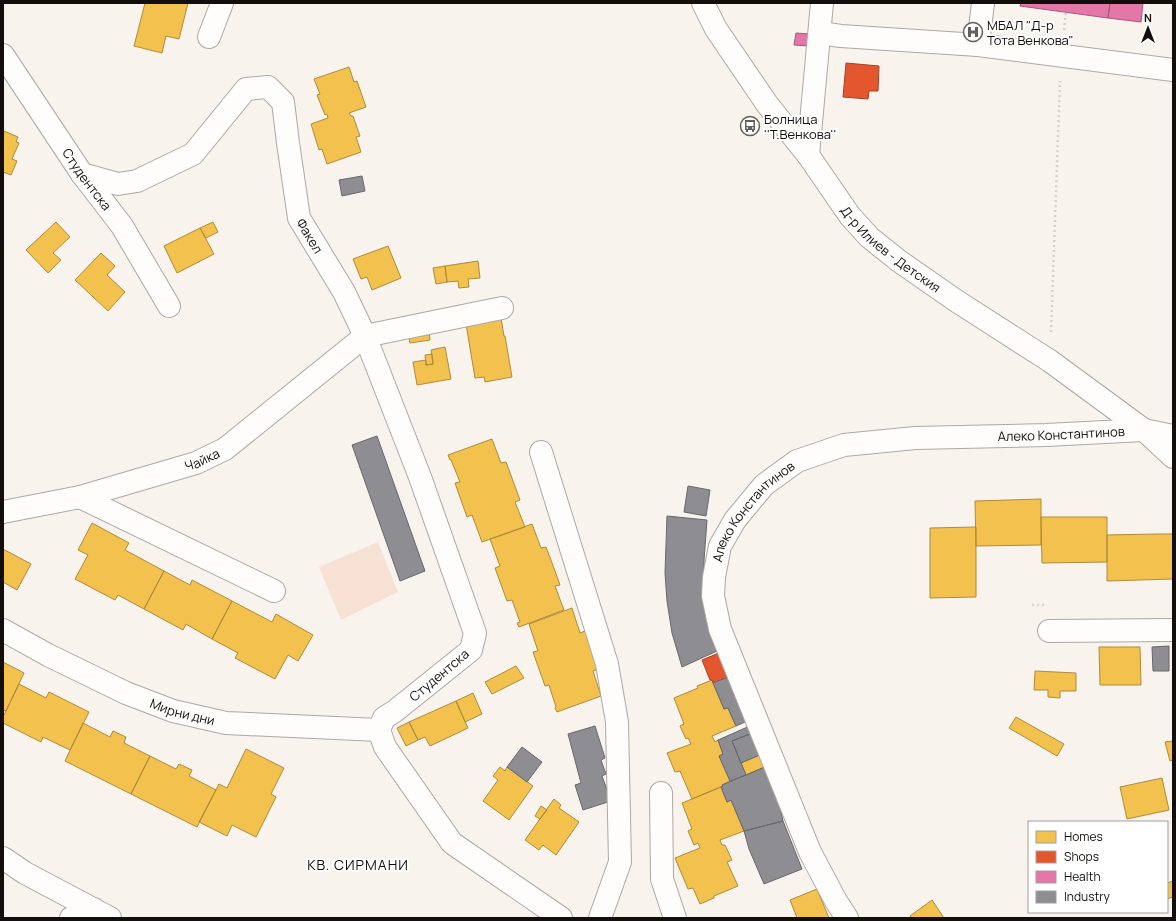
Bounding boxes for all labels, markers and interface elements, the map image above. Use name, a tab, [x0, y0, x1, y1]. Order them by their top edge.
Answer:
north arrow	[1128, 8, 1168, 48]
text: N	[1144, 10, 1152, 25]
place label: МБАЛ "Д-р Тота Венкова"	[987, 16, 1074, 49]
hospital icon: МБАЛ "Д-р Тота Венкова"	[962, 21, 984, 43]
place label: Болница ''Т.Венкова''	[764, 110, 836, 143]
bus stop icon: Болница ''Т.Венкова''	[739, 115, 761, 137]
street label: Студентска	[58, 145, 116, 214]
street label: Д-р Илиев - Детския	[837, 202, 944, 296]
street label: Факел	[292, 215, 327, 257]
street label: Алеко Константинов	[997, 422, 1125, 445]
street label: Чайка	[182, 444, 222, 475]
street label: Алеко Константинов	[708, 457, 798, 564]
street label: Студентска	[405, 645, 473, 705]
street label: Мирни дни	[147, 694, 217, 729]
legend	[1028, 821, 1168, 913]
text: Homes	[1064, 828, 1103, 845]
text: Shops	[1064, 848, 1099, 865]
district label: КВ. СИРМАНИ	[307, 855, 409, 874]
text: Health	[1064, 868, 1101, 885]
text: Industry	[1064, 888, 1110, 905]

